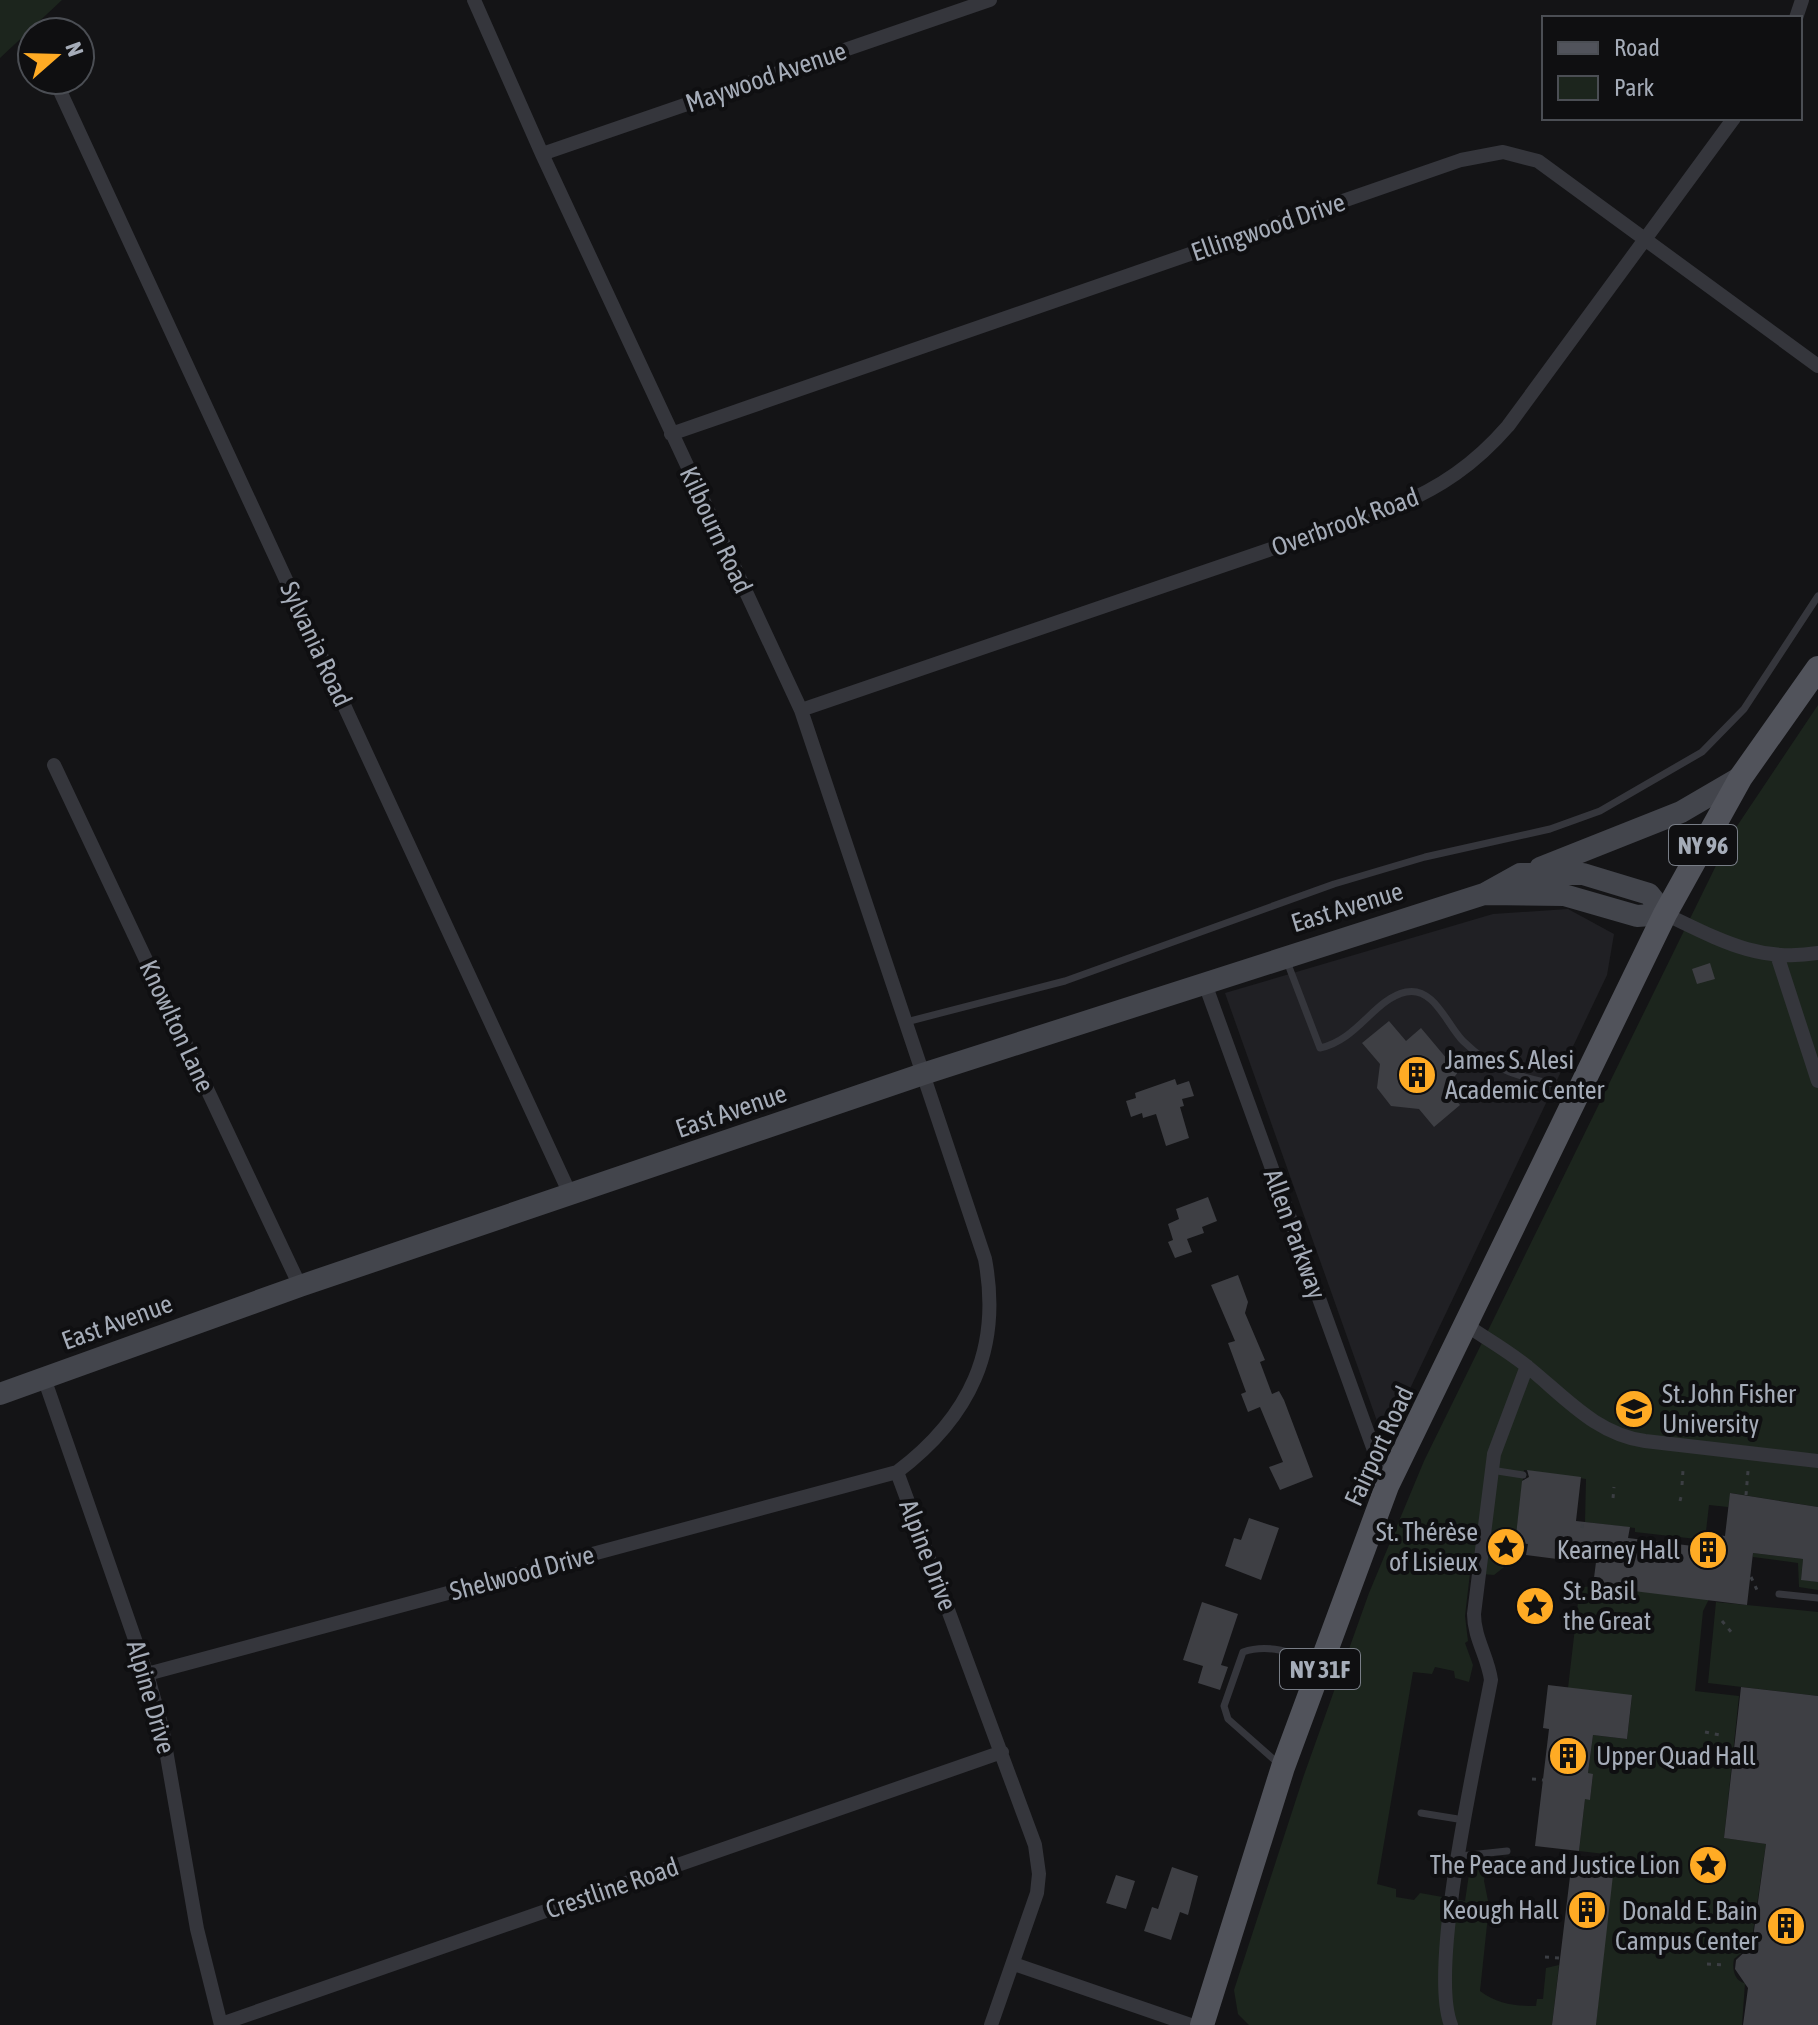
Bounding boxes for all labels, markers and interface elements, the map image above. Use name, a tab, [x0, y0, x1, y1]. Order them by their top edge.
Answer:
north arrow	[16, 16, 96, 96]
legend	[1542, 16, 1802, 120]
text: Road	[1614, 34, 1660, 61]
street label: Maywood Avenue	[682, 36, 850, 118]
text: N	[60, 39, 89, 60]
text: Park	[1614, 74, 1655, 101]
street label: Ellingwood Drive	[1187, 187, 1349, 267]
street label: Kilbourn Road	[674, 462, 758, 598]
street label: Overbrook Road	[1267, 482, 1423, 562]
street label: Sylvania Road	[274, 577, 358, 711]
road number: NY 96	[1669, 825, 1737, 865]
street label: East Avenue	[1287, 876, 1407, 938]
street label: Knowlton Lane	[133, 955, 221, 1097]
place label: James S. Alesi Academic Center	[1445, 1045, 1605, 1105]
building icon: James S. Alesi Academic Center	[1396, 1054, 1438, 1096]
street label: East Avenue	[672, 1078, 790, 1144]
street label: Allen Parkway	[1258, 1165, 1332, 1303]
street label: East Avenue	[58, 1288, 176, 1356]
place label: St. John Fisher University	[1662, 1379, 1796, 1439]
street label: Fairport Road	[1338, 1382, 1420, 1510]
school or university icon: St. John Fisher University	[1613, 1388, 1655, 1430]
street label: Alpine Drive	[893, 1495, 963, 1615]
place label: St. Thérèse of Lisieux	[1376, 1517, 1478, 1577]
place icon: St. Thérèse of Lisieux	[1485, 1526, 1527, 1568]
building icon: Kearney Hall	[1687, 1529, 1729, 1571]
place label: Kearney Hall	[1557, 1535, 1680, 1565]
street label: Shelwood Drive	[447, 1539, 597, 1607]
place label: St. Basil the Great	[1563, 1576, 1651, 1636]
place icon: St. Basil the Great	[1514, 1585, 1556, 1627]
street label: Alpine Drive	[121, 1637, 181, 1757]
road number: NY 31F	[1280, 1649, 1360, 1689]
building icon: Upper Quad Hall	[1547, 1735, 1589, 1777]
place label: Upper Quad Hall	[1596, 1741, 1756, 1771]
place icon: The Peace and Justice Lion	[1687, 1844, 1729, 1886]
place label: The Peace and Justice Lion	[1430, 1850, 1680, 1880]
street label: Crestline Road	[542, 1851, 682, 1925]
building icon: Keough Hall	[1566, 1889, 1608, 1931]
place label: Keough Hall	[1442, 1895, 1559, 1925]
place label: Donald E. Bain Campus Center	[1615, 1896, 1758, 1956]
building icon: Donald E. Bain Campus Center	[1765, 1905, 1807, 1947]

